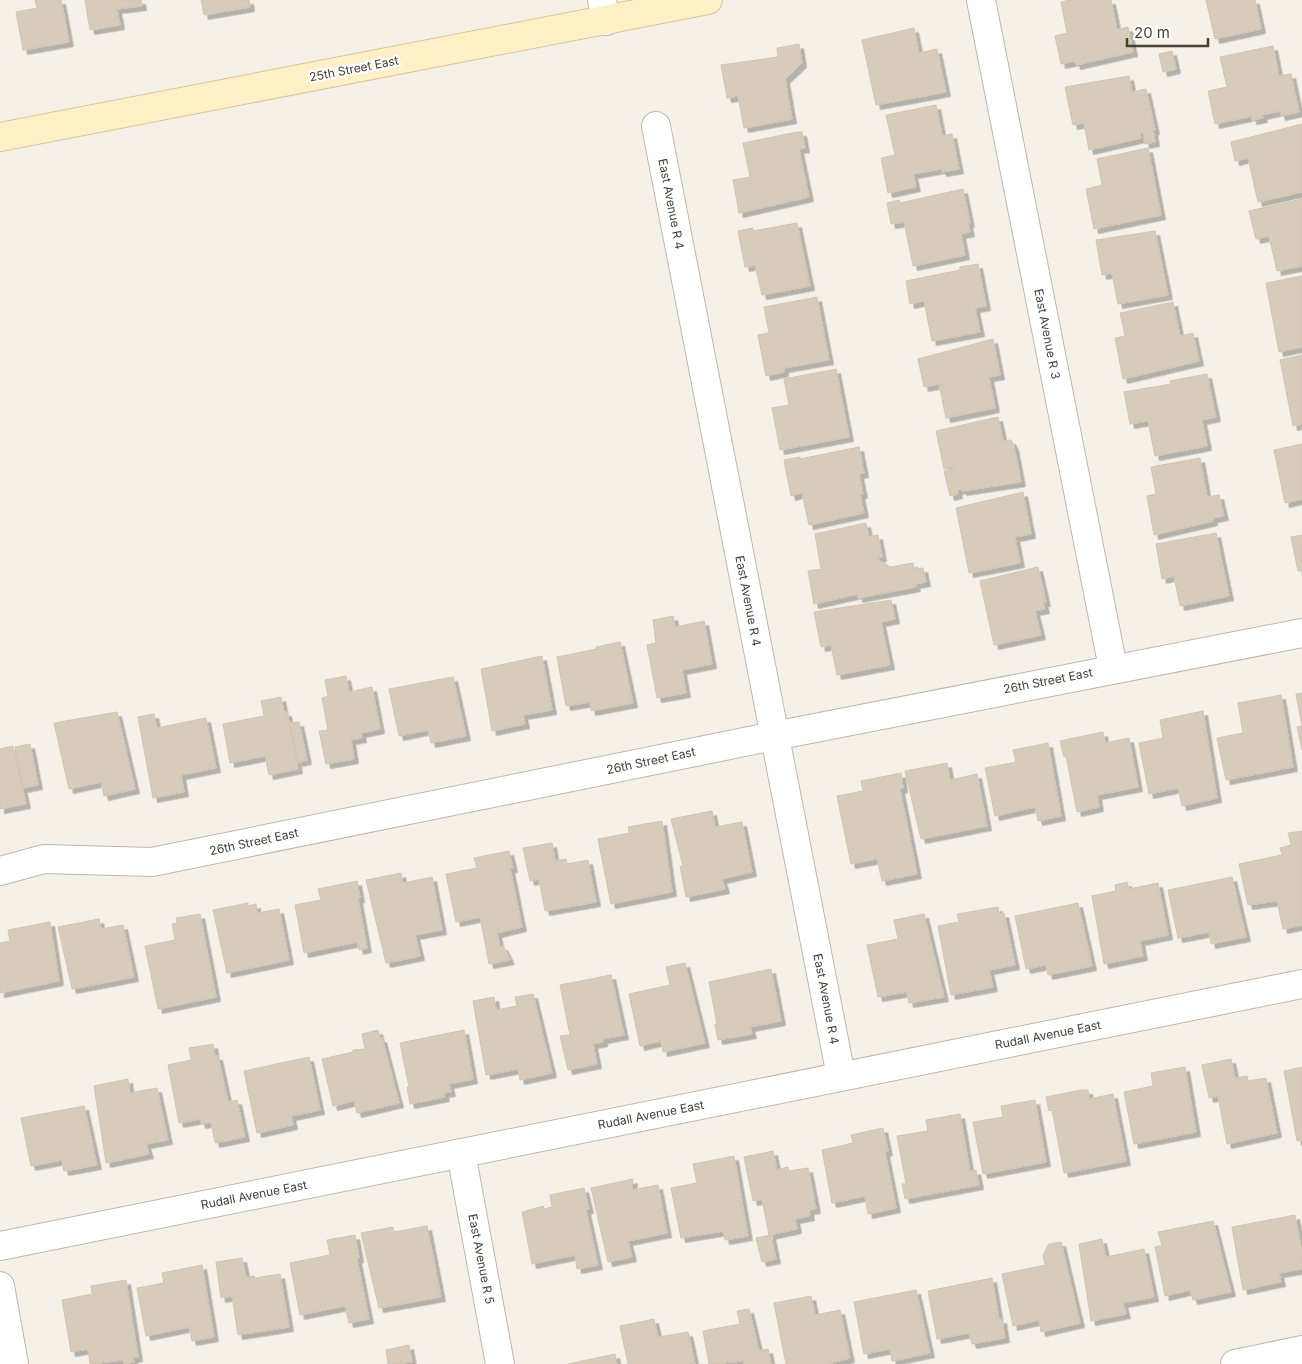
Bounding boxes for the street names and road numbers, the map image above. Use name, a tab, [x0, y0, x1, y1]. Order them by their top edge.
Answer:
street label: 25th Street East	[308, 53, 400, 85]
street label: East Avenue R 4	[655, 157, 688, 251]
street label: East Avenue R 3	[1031, 288, 1064, 380]
street label: East Avenue R 4	[732, 554, 765, 648]
street label: 26th Street East	[1002, 664, 1094, 697]
street label: 26th Street East	[605, 744, 697, 777]
street label: 26th Street East	[208, 825, 300, 858]
street label: East Avenue R 4	[810, 952, 843, 1046]
street label: Rudall Avenue East	[994, 1017, 1102, 1052]
street label: Rudall Avenue East	[597, 1097, 705, 1132]
street label: Rudall Avenue East	[200, 1177, 308, 1212]
street label: East Avenue R 5	[465, 1213, 498, 1305]

